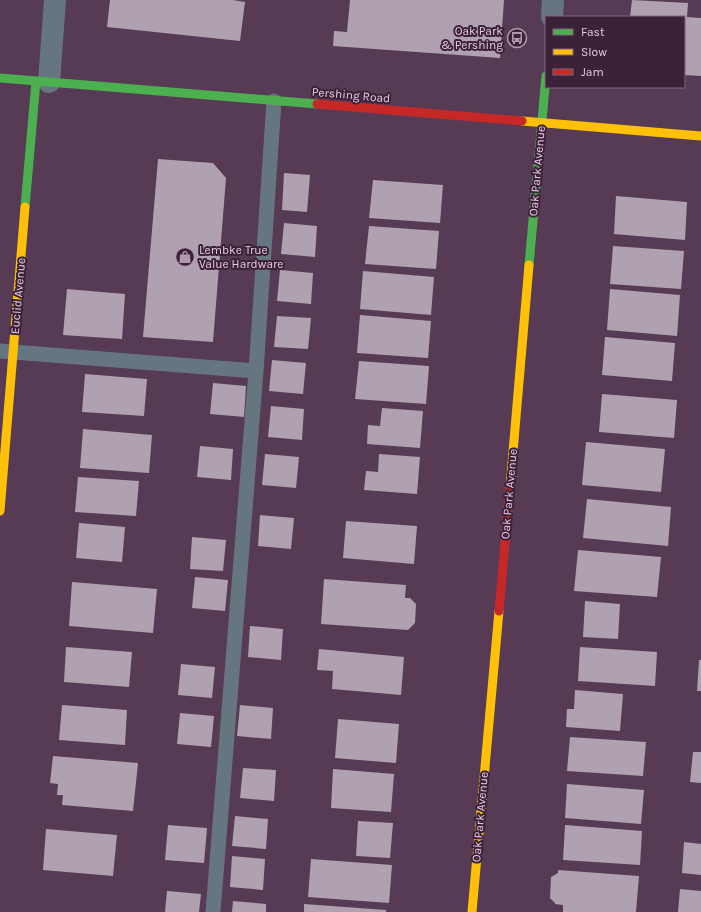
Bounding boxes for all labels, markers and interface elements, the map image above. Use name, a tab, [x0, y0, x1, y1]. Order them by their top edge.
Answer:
legend	[545, 16, 685, 88]
place label: Oak Park & Pershing	[441, 24, 503, 52]
text: Fast	[581, 25, 605, 39]
bus stop icon: Oak Park & Pershing	[506, 27, 528, 49]
text: Slow	[581, 45, 607, 59]
text: Jam	[581, 65, 604, 79]
street label: Pershing Road	[311, 85, 391, 105]
street label: Oak Park Avenue	[526, 125, 548, 217]
place label: Lembke True Value Hardware	[199, 243, 284, 271]
shop icon: Lembke True Value Hardware	[174, 246, 196, 268]
street label: Euclid Avenue	[8, 257, 28, 335]
street label: Oak Park Avenue	[498, 448, 520, 540]
street label: Oak Park Avenue	[469, 771, 491, 863]

